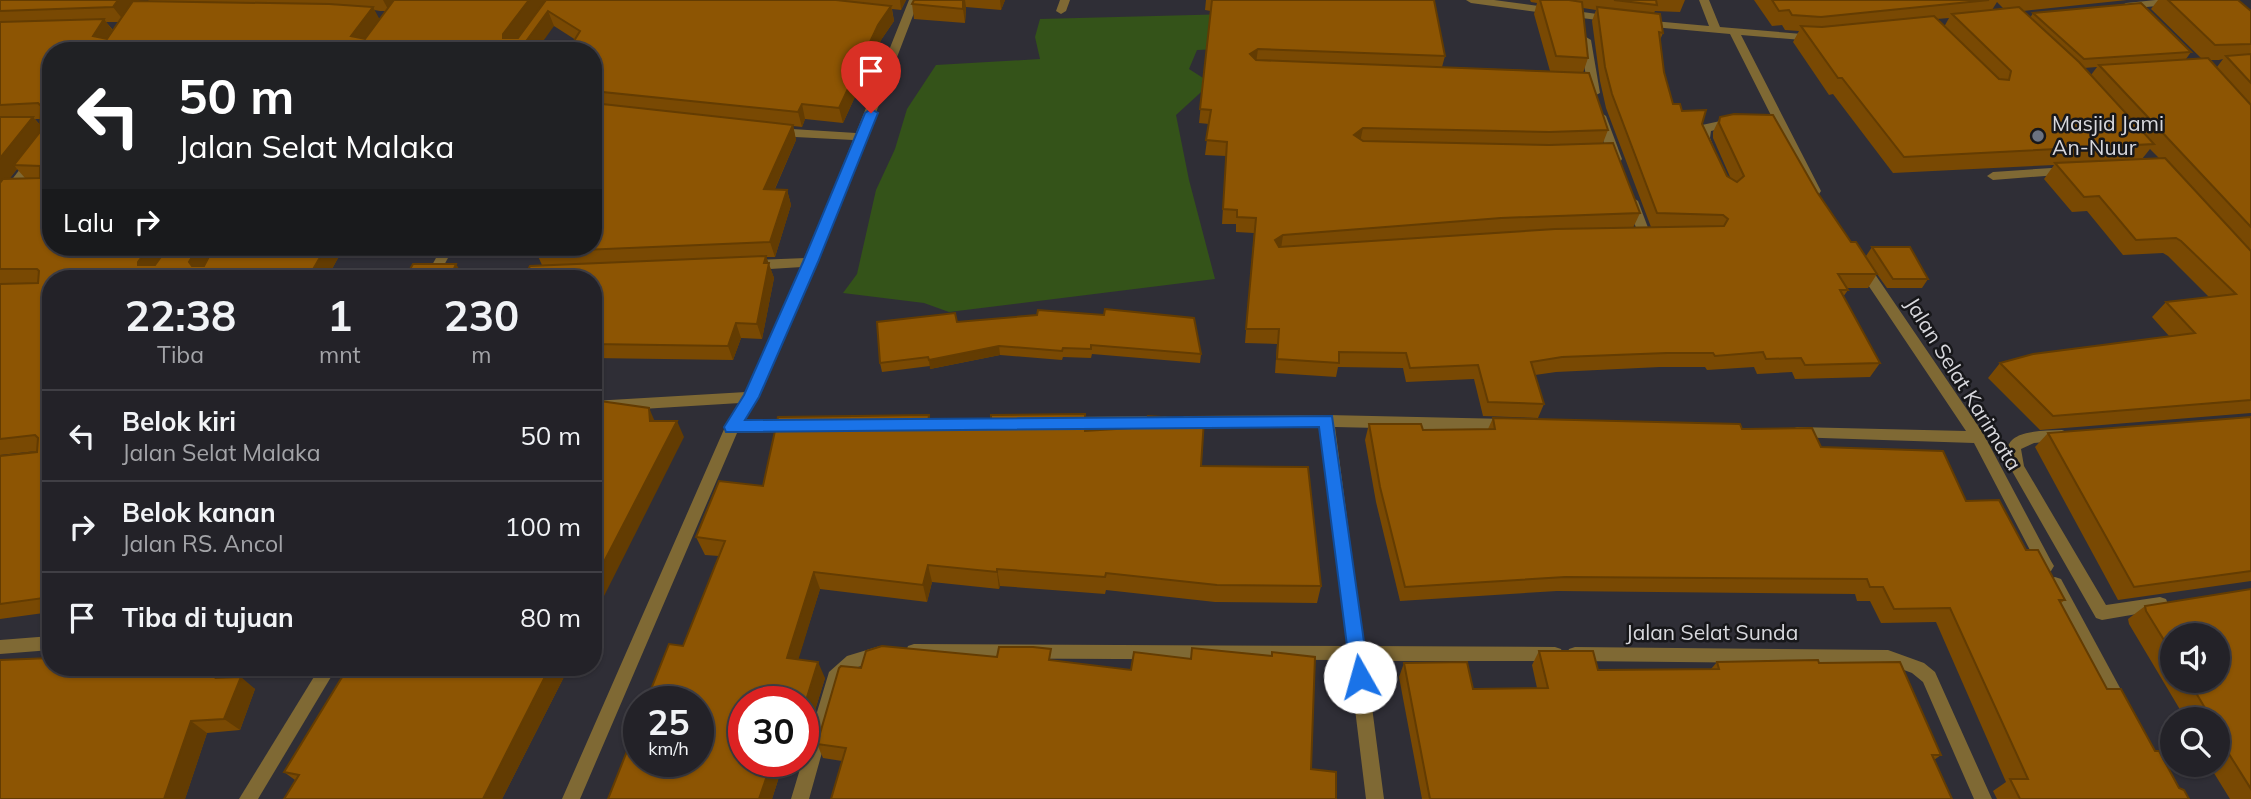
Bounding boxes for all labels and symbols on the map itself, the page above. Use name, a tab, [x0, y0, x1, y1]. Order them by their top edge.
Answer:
pin	[841, 41, 901, 113]
place label: Masjid Jami An-Nuur	[2052, 110, 2164, 160]
marker: Masjid Jami An-Nuur	[2030, 128, 2046, 144]
street label: Jalan Selat Karimata	[1900, 292, 2028, 475]
street label: Jalan Selat Sunda	[1626, 619, 1798, 645]
position arrow	[1323, 640, 1397, 714]
speed limit sign: 30	[728, 686, 819, 777]

